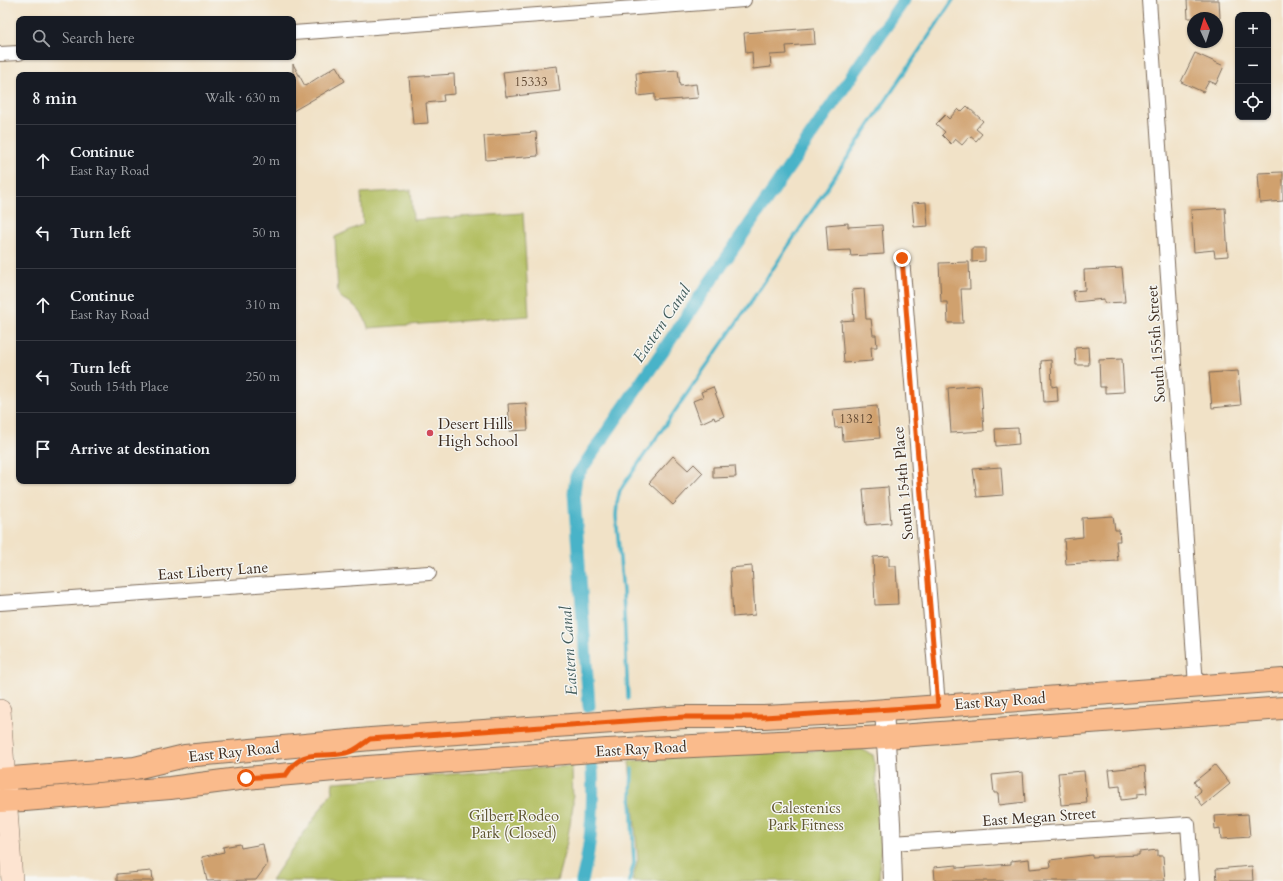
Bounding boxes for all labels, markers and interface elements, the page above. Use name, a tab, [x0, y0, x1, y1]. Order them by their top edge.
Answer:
north arrow	[1187, 12, 1223, 48]
map controls	[1235, 12, 1271, 120]
button: +	[1235, 12, 1271, 48]
search box	[16, 16, 296, 60]
icon: search	[30, 27, 52, 49]
text: Search here	[62, 28, 135, 48]
button: −	[1235, 48, 1271, 84]
house number: 15333	[514, 73, 548, 91]
button: locate	[1235, 84, 1271, 120]
text: 8 min	[32, 87, 77, 110]
text: Walk · 630 m	[205, 89, 280, 107]
text: Continue	[70, 142, 135, 162]
icon: ahead	[32, 150, 54, 172]
text: 20 m	[252, 152, 280, 170]
text: East Ray Road	[70, 162, 149, 180]
icon: left	[32, 222, 54, 244]
text: Turn left	[70, 223, 131, 243]
text: 50 m	[252, 224, 280, 242]
route end	[893, 249, 911, 267]
water label: Eastern Canal	[628, 280, 696, 367]
street label: South 155th Street	[1142, 285, 1170, 403]
text: Continue	[70, 286, 135, 306]
icon: ahead	[32, 294, 54, 316]
text: 310 m	[246, 296, 280, 314]
text: East Ray Road	[70, 306, 149, 324]
text: Turn left	[70, 358, 131, 378]
icon: left	[32, 366, 54, 388]
text: 250 m	[246, 368, 280, 386]
text: South 154th Place	[70, 378, 169, 396]
house number: 13812	[839, 410, 873, 428]
place label: Desert Hills High School	[438, 414, 518, 451]
street label: South 154th Place	[888, 425, 918, 541]
marker: Desert Hills High School	[425, 428, 435, 438]
icon: arrive	[32, 438, 54, 460]
text: Arrive at destination	[70, 439, 210, 459]
street label: East Liberty Lane	[157, 557, 269, 585]
water label: Eastern Canal	[555, 605, 583, 696]
street label: East Ray Road	[954, 688, 1046, 714]
street label: East Ray Road	[188, 737, 280, 767]
street label: East Ray Road	[595, 737, 687, 761]
route start	[237, 769, 255, 787]
park label: Calestenics Park Fitness	[768, 798, 844, 835]
street label: East Megan Street	[981, 803, 1097, 831]
park label: Gilbert Rodeo Park (Closed)	[469, 806, 559, 843]

